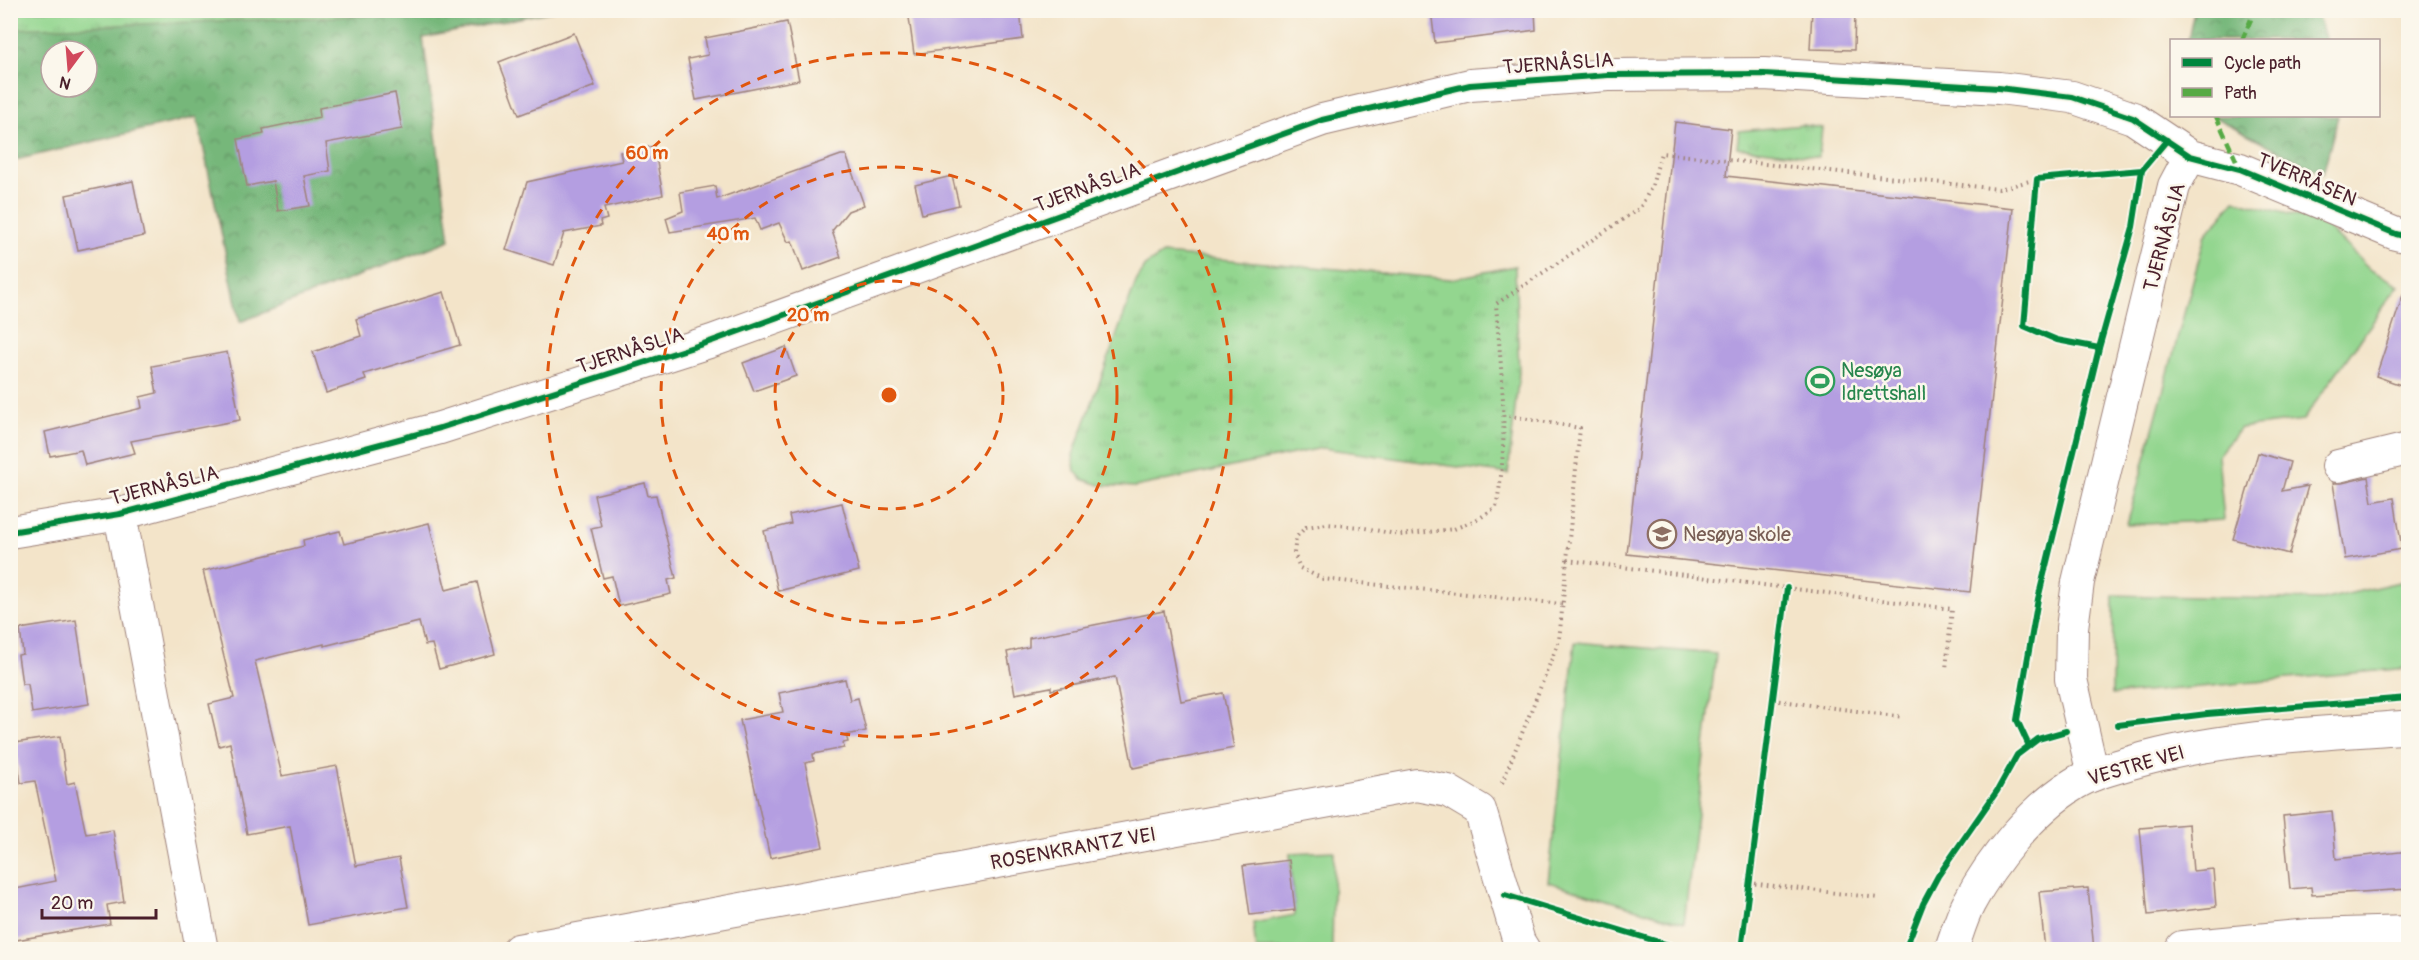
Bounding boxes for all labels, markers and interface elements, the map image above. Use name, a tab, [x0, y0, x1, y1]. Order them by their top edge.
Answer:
north arrow	[39, 39, 99, 99]
legend	[2170, 39, 2380, 117]
street label: TJERNÅSLIA	[1502, 46, 1614, 80]
text: Cycle path	[2224, 52, 2301, 75]
text: N	[57, 71, 73, 94]
text: Path	[2224, 82, 2257, 105]
text: 60 m	[626, 142, 668, 165]
street label: TVERRÅSEN	[2253, 146, 2361, 212]
street label: TJERNÅSLIA	[1030, 156, 1144, 218]
street label: TJERNÅSLIA	[2137, 180, 2191, 294]
text: 40 m	[707, 223, 749, 246]
text: 20 m	[787, 304, 829, 327]
street label: TJERNÅSLIA	[573, 320, 687, 380]
place label: Nesøya Idrettshall	[1841, 358, 1926, 406]
sports icon: Nesøya Idrettshall	[1804, 365, 1836, 397]
centre of rings	[879, 385, 899, 405]
street label: TJERNÅSLIA	[107, 459, 221, 511]
school or university icon: Nesøya skole	[1646, 518, 1678, 550]
place label: Nesøya skole	[1683, 522, 1791, 547]
street label: VESTRE VEI	[2085, 740, 2187, 791]
street label: ROSENKRANTZ VEI	[988, 822, 1158, 875]
scale bar	[42, 882, 156, 920]
text: 20 m	[51, 892, 93, 915]

